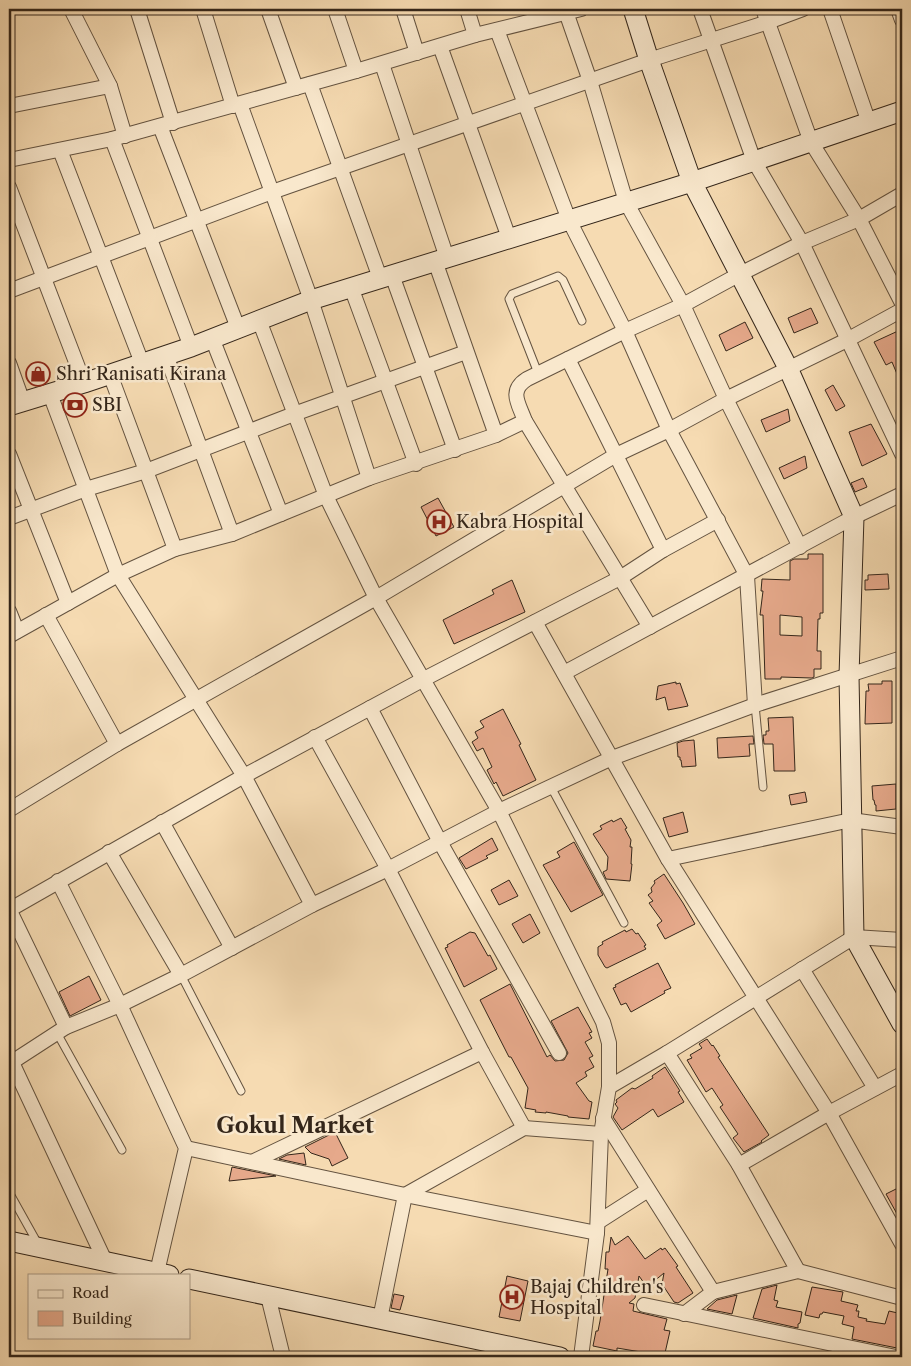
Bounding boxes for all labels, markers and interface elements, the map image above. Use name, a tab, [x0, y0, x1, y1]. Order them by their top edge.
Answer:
shop icon: Shri Ranisati Kirana	[25, 361, 51, 387]
place label: Shri Ranisati Kirana	[56, 363, 227, 385]
bank icon: SBI	[62, 392, 88, 418]
place label: SBI	[92, 394, 122, 416]
hospital icon: Kabra Hospital	[426, 509, 452, 535]
place label: Kabra Hospital	[456, 511, 584, 533]
district label: Gokul Market	[216, 1112, 374, 1139]
legend	[28, 1274, 190, 1338]
place label: Bajaj Children's Hospital	[530, 1276, 664, 1319]
text: Road	[72, 1283, 109, 1302]
hospital icon: Bajaj Children's Hospital	[499, 1284, 525, 1310]
text: Building	[72, 1309, 132, 1328]

